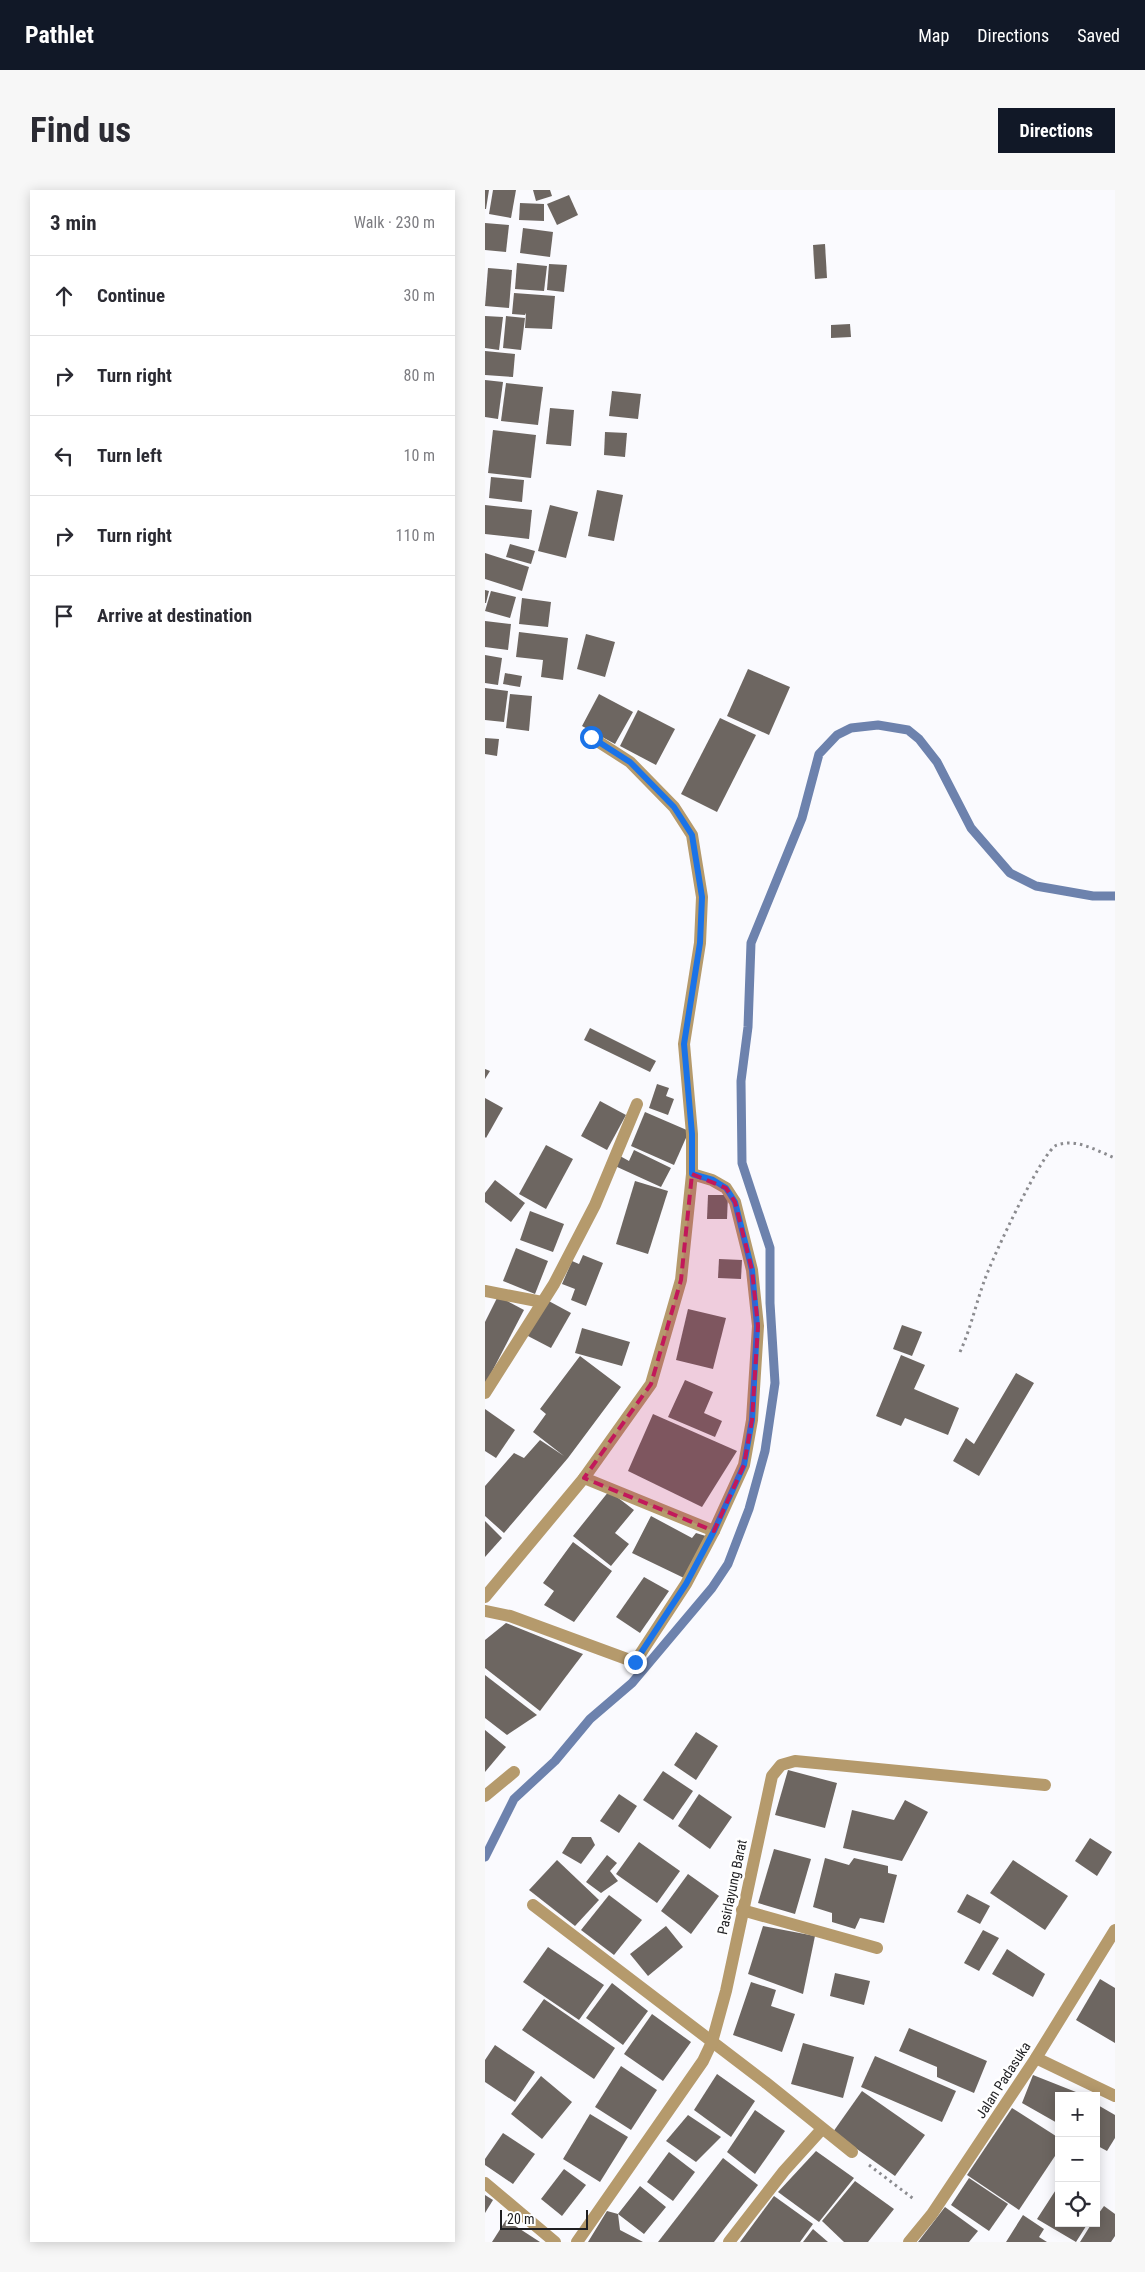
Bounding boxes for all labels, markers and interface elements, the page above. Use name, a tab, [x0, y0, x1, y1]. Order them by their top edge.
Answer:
text: Pathlet	[25, 21, 94, 49]
text: Map	[918, 25, 949, 46]
text: Directions	[977, 25, 1049, 46]
text: Saved	[1077, 25, 1120, 46]
button: Directions	[998, 108, 1115, 153]
text: Find us	[30, 110, 131, 151]
text: 3 min	[50, 211, 97, 235]
text: Walk · 230 m	[354, 213, 435, 232]
icon: ahead	[50, 282, 78, 310]
text: Continue	[97, 284, 165, 307]
text: 30 m	[403, 286, 435, 305]
icon: right	[50, 362, 78, 390]
text: Turn right	[97, 364, 172, 387]
text: 80 m	[403, 366, 435, 385]
icon: left	[50, 442, 78, 470]
text: Turn left	[97, 444, 162, 467]
text: 10 m	[403, 446, 435, 465]
icon: right	[50, 522, 78, 550]
text: Turn right	[97, 524, 172, 547]
text: 110 m	[396, 526, 435, 545]
icon: arrive	[50, 602, 78, 630]
text: Arrive at destination	[97, 604, 252, 627]
route start	[580, 726, 603, 749]
route end	[624, 1651, 647, 1674]
street label: Pasirlayung Barat	[714, 1838, 750, 1936]
street label: Jalan Padasuka	[972, 2039, 1034, 2121]
map controls	[1055, 2092, 1100, 2227]
button: +	[1055, 2092, 1100, 2137]
button: −	[1055, 2137, 1100, 2182]
button: locate	[1055, 2182, 1100, 2227]
scale bar	[500, 2207, 587, 2230]
text: 20 m	[507, 2211, 535, 2227]

